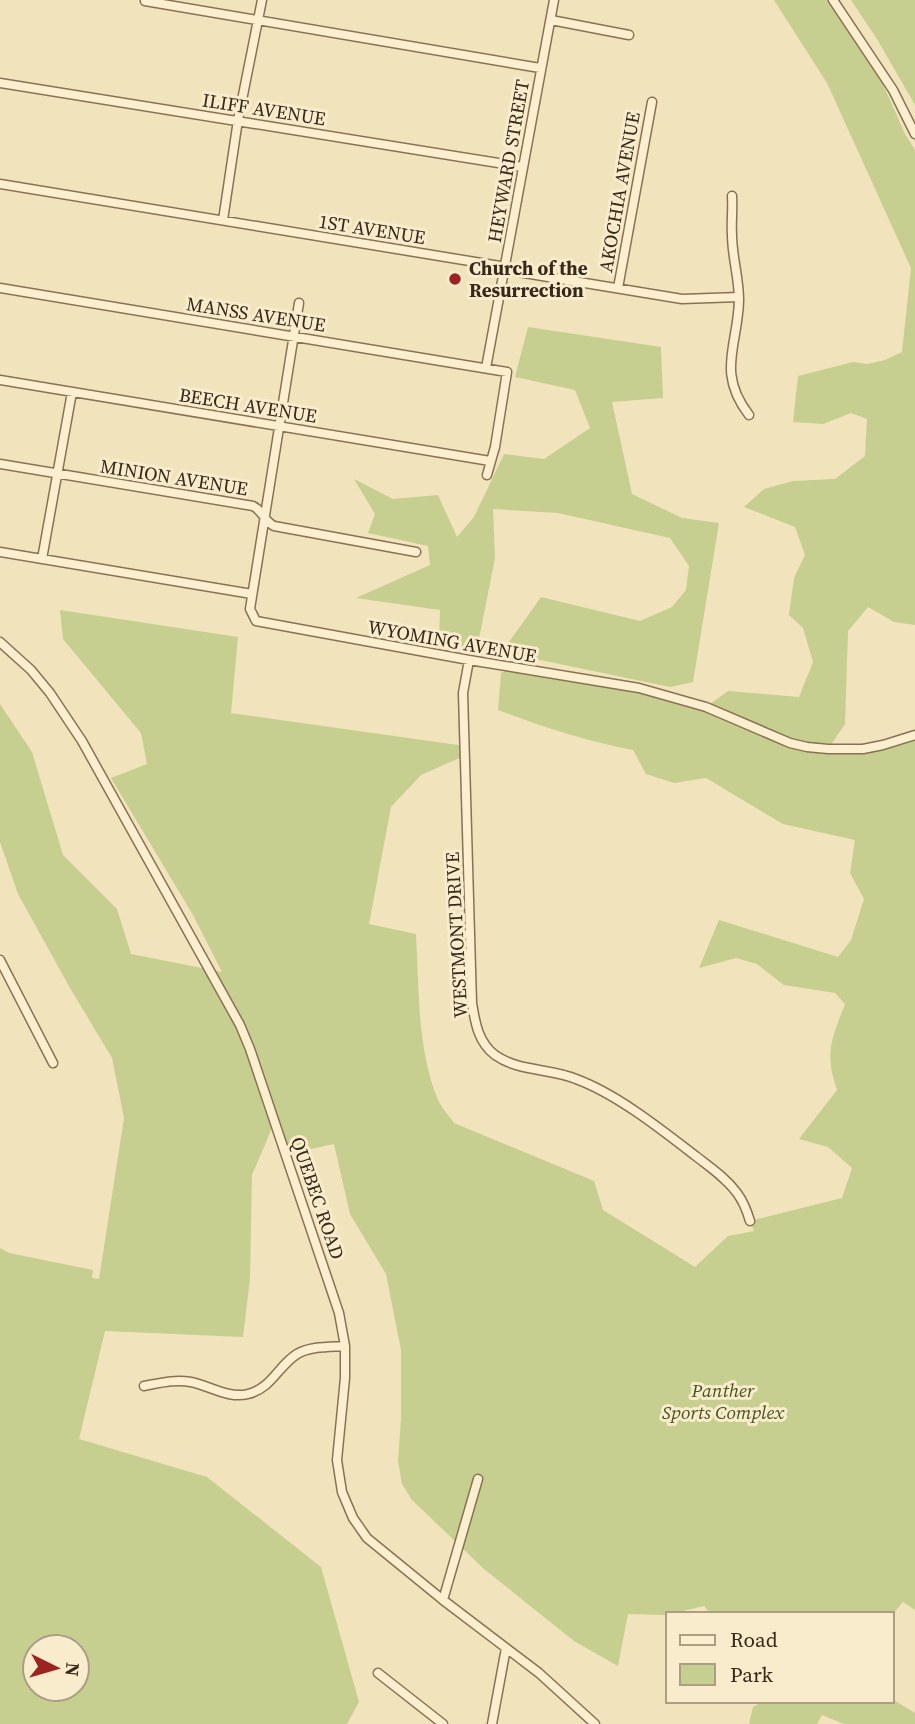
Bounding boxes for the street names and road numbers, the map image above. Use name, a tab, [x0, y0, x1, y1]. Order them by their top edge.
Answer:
street label: HEYWARD STREET	[481, 77, 535, 244]
street label: ILIFF AVENUE	[200, 86, 328, 132]
street label: AKOCHIA AVENUE	[592, 110, 646, 274]
street label: 1ST AVENUE	[317, 208, 427, 250]
street label: MANSS AVENUE	[185, 290, 327, 338]
street label: BEECH AVENUE	[177, 381, 319, 429]
street label: MINION AVENUE	[98, 452, 250, 502]
street label: WYOMING AVENUE	[366, 613, 538, 669]
street label: WESTMONT DRIVE	[439, 851, 473, 1019]
street label: QUEBEC ROAD	[285, 1133, 351, 1263]

